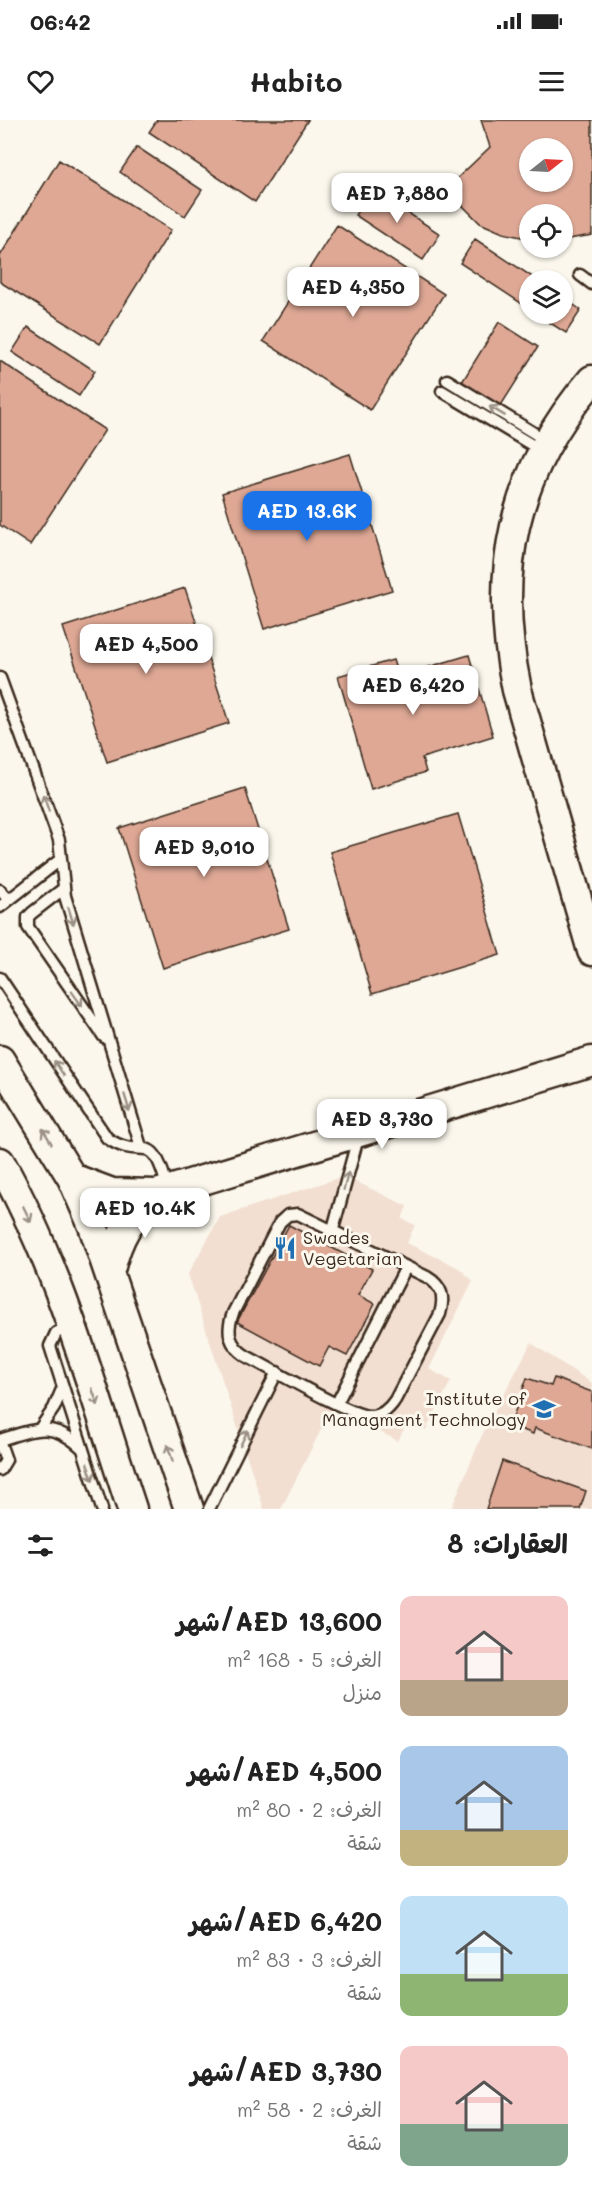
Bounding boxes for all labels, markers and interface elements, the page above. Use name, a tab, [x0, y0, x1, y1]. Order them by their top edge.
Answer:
text: 06:42	[30, 7, 91, 36]
text: Habito	[250, 64, 343, 99]
icon: heart	[24, 65, 57, 98]
icon: menu	[535, 65, 568, 98]
north arrow	[519, 138, 573, 192]
map controls	[519, 138, 573, 324]
pin: AED 7,880	[328, 173, 466, 224]
text: AED 7,880	[345, 179, 449, 205]
button: locate	[519, 204, 573, 258]
pin: AED 4,350	[284, 267, 422, 318]
button: layers	[519, 270, 573, 324]
text: AED 4,350	[301, 273, 405, 299]
one-way arrow	[489, 404, 506, 416]
pin: AED 13.6K	[238, 491, 376, 542]
text: AED 13.6K	[257, 497, 357, 523]
pin: AED 4,500	[77, 624, 215, 675]
text: AED 4,500	[94, 630, 198, 656]
pin: AED 6,420	[344, 665, 482, 716]
text: AED 6,420	[361, 671, 465, 697]
one-way arrow	[40, 794, 51, 812]
pin: AED 9,010	[135, 827, 273, 878]
text: AED 9,010	[153, 833, 255, 859]
one-way arrow	[66, 906, 77, 925]
one-way arrow	[71, 990, 83, 1007]
one-way arrow	[53, 1060, 65, 1077]
one-way arrow	[122, 1093, 133, 1112]
pin: AED 3,730	[313, 1099, 451, 1150]
text: AED 3,730	[331, 1105, 433, 1131]
one-way arrow	[40, 1127, 52, 1144]
one-way arrow	[341, 1172, 353, 1191]
pin: AED 10.4K	[76, 1188, 214, 1239]
text: AED 10.4K	[94, 1194, 196, 1220]
one-way arrow	[22, 1205, 34, 1223]
place label: Swades Vegetarian	[303, 1225, 402, 1270]
restaurant icon: Swades Vegetarian	[272, 1235, 298, 1261]
place label: Institute of Managment Technology	[322, 1386, 527, 1431]
one-way arrow	[90, 1387, 101, 1406]
school or university icon: Institute of Managment Technology	[531, 1396, 557, 1422]
one-way arrow	[239, 1429, 251, 1447]
one-way arrow	[164, 1444, 175, 1463]
one-way arrow	[85, 1462, 96, 1481]
text: العقارات: 8	[447, 1526, 568, 1560]
icon: filters	[24, 1529, 57, 1562]
text: AED 13,600/شهر	[177, 1604, 382, 1638]
icon: home	[448, 1620, 520, 1692]
text: الغرف: 5 · 168 m²	[227, 1646, 382, 1672]
text: منزل	[343, 1679, 382, 1705]
text: AED 4,500/شهر	[188, 1754, 382, 1788]
icon: home	[448, 1770, 520, 1842]
text: الغرف: 2 · 80 m²	[236, 1796, 382, 1822]
text: شقة	[347, 1829, 382, 1855]
text: AED 6,420/شهر	[189, 1904, 382, 1938]
icon: home	[448, 1920, 520, 1992]
text: الغرف: 3 · 83 m²	[236, 1946, 382, 1972]
text: شقة	[347, 1979, 382, 2005]
text: AED 3,730/شهر	[190, 2054, 382, 2088]
icon: home	[448, 2070, 520, 2142]
text: الغرف: 2 · 58 m²	[237, 2096, 382, 2122]
text: شقة	[347, 2129, 382, 2155]

